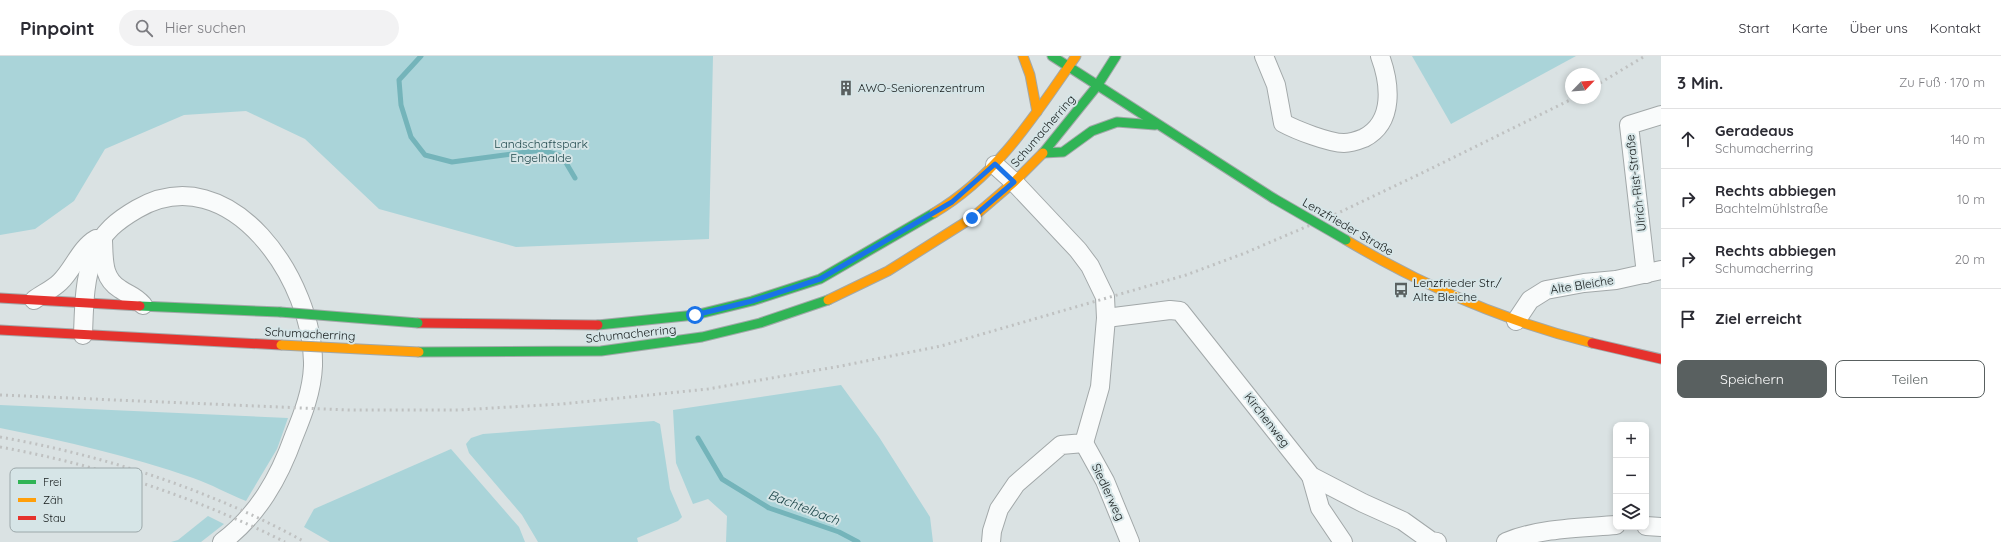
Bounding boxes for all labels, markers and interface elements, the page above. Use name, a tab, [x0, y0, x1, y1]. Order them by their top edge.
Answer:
search box	[119, 10, 399, 46]
text: Pinpoint	[20, 16, 95, 40]
icon: search	[133, 17, 155, 39]
text: Hier suchen	[165, 18, 246, 37]
text: Start	[1738, 19, 1770, 37]
text: Karte	[1792, 19, 1828, 37]
text: Über uns	[1850, 19, 1908, 37]
text: Kontakt	[1930, 19, 1981, 37]
north arrow	[1565, 68, 1601, 104]
text: 3 Min.	[1677, 72, 1723, 93]
text: Zu Fuß · 170 m	[1899, 74, 1985, 90]
building icon: AWO-Seniorenzentrum	[837, 79, 855, 97]
place label: AWO-Seniorenzentrum	[858, 80, 985, 95]
street label: Schumacherring	[1007, 91, 1078, 170]
text: Geradeaus	[1715, 121, 1794, 140]
icon: ahead	[1677, 128, 1699, 150]
text: 140 m	[1950, 131, 1985, 147]
street label: Ulrich-Rist-Straße	[1622, 133, 1649, 233]
park label: Landschaftspark Engelhalde	[494, 136, 588, 165]
text: Schumacherring	[1715, 140, 1813, 156]
text: Rechts abbiegen	[1715, 181, 1836, 200]
icon: right	[1677, 188, 1699, 210]
text: 10 m	[1957, 191, 1985, 207]
street label: Lenzfrieder Straße	[1300, 194, 1397, 259]
text: Bachtelmühlstraße	[1715, 200, 1828, 216]
route end	[963, 209, 981, 227]
text: Rechts abbiegen	[1715, 241, 1836, 260]
icon: right	[1677, 248, 1699, 270]
text: 20 m	[1955, 251, 1985, 267]
text: Schumacherring	[1715, 260, 1813, 276]
street label: Alte Bleiche	[1549, 272, 1615, 297]
place label: Lenzfrieder Str./ Alte Bleiche	[1413, 275, 1502, 304]
bus stop icon: Lenzfrieder Str./ Alte Bleiche	[1392, 281, 1410, 299]
route start	[686, 306, 704, 324]
icon: arrive	[1677, 308, 1699, 330]
text: Ziel erreicht	[1715, 309, 1802, 328]
street label: Schumacherring	[585, 321, 677, 346]
street label: Schumacherring	[264, 324, 356, 343]
button: Speichern	[1677, 360, 1827, 398]
button: Teilen	[1835, 360, 1985, 398]
street label: Kirchenweg	[1241, 389, 1293, 450]
map controls	[1613, 422, 1649, 530]
button: +	[1613, 422, 1649, 458]
button: −	[1613, 458, 1649, 494]
street label: Siedlerweg	[1089, 461, 1128, 523]
legend	[10, 468, 142, 532]
text: Frei	[43, 475, 62, 489]
water label: Bachtelbach	[766, 486, 842, 528]
text: Zäh	[43, 493, 63, 507]
button: layers	[1613, 494, 1649, 530]
text: Stau	[43, 511, 66, 525]

